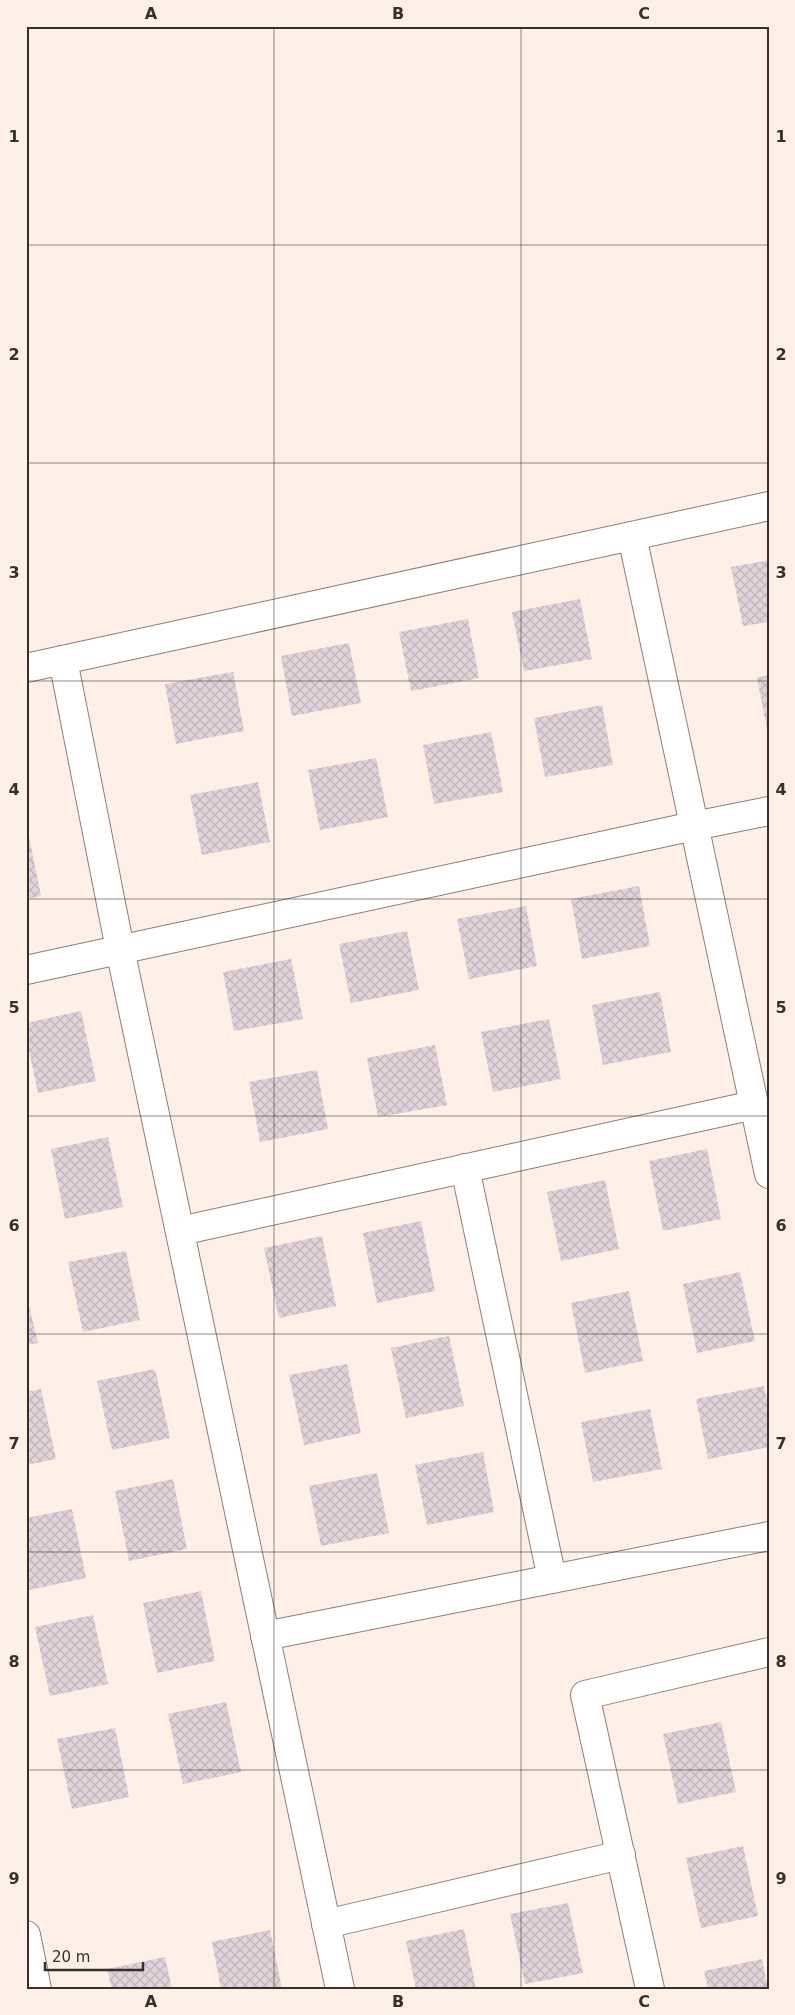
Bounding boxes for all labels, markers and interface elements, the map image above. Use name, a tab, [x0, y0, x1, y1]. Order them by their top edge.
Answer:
text: A	[145, 4, 158, 23]
text: B	[392, 4, 404, 23]
text: C	[638, 4, 650, 23]
text: 1	[8, 127, 20, 146]
text: 1	[775, 127, 787, 146]
text: 2	[8, 345, 20, 364]
text: 2	[775, 345, 787, 364]
text: 3	[8, 563, 20, 582]
text: 3	[775, 563, 787, 582]
text: 4	[8, 780, 20, 799]
text: 4	[775, 780, 787, 799]
text: 5	[8, 998, 20, 1017]
text: 5	[775, 998, 787, 1017]
text: 6	[8, 1216, 20, 1235]
text: 6	[775, 1216, 787, 1235]
text: 7	[8, 1434, 20, 1453]
text: 7	[775, 1434, 787, 1453]
text: 8	[8, 1652, 20, 1671]
text: 8	[775, 1652, 787, 1671]
text: 9	[8, 1869, 20, 1888]
text: 9	[775, 1869, 787, 1888]
scale bar	[45, 1940, 142, 1972]
text: 20 m	[52, 1948, 90, 1966]
text: A	[145, 1992, 158, 2011]
text: B	[392, 1992, 404, 2011]
text: C	[638, 1992, 650, 2011]

